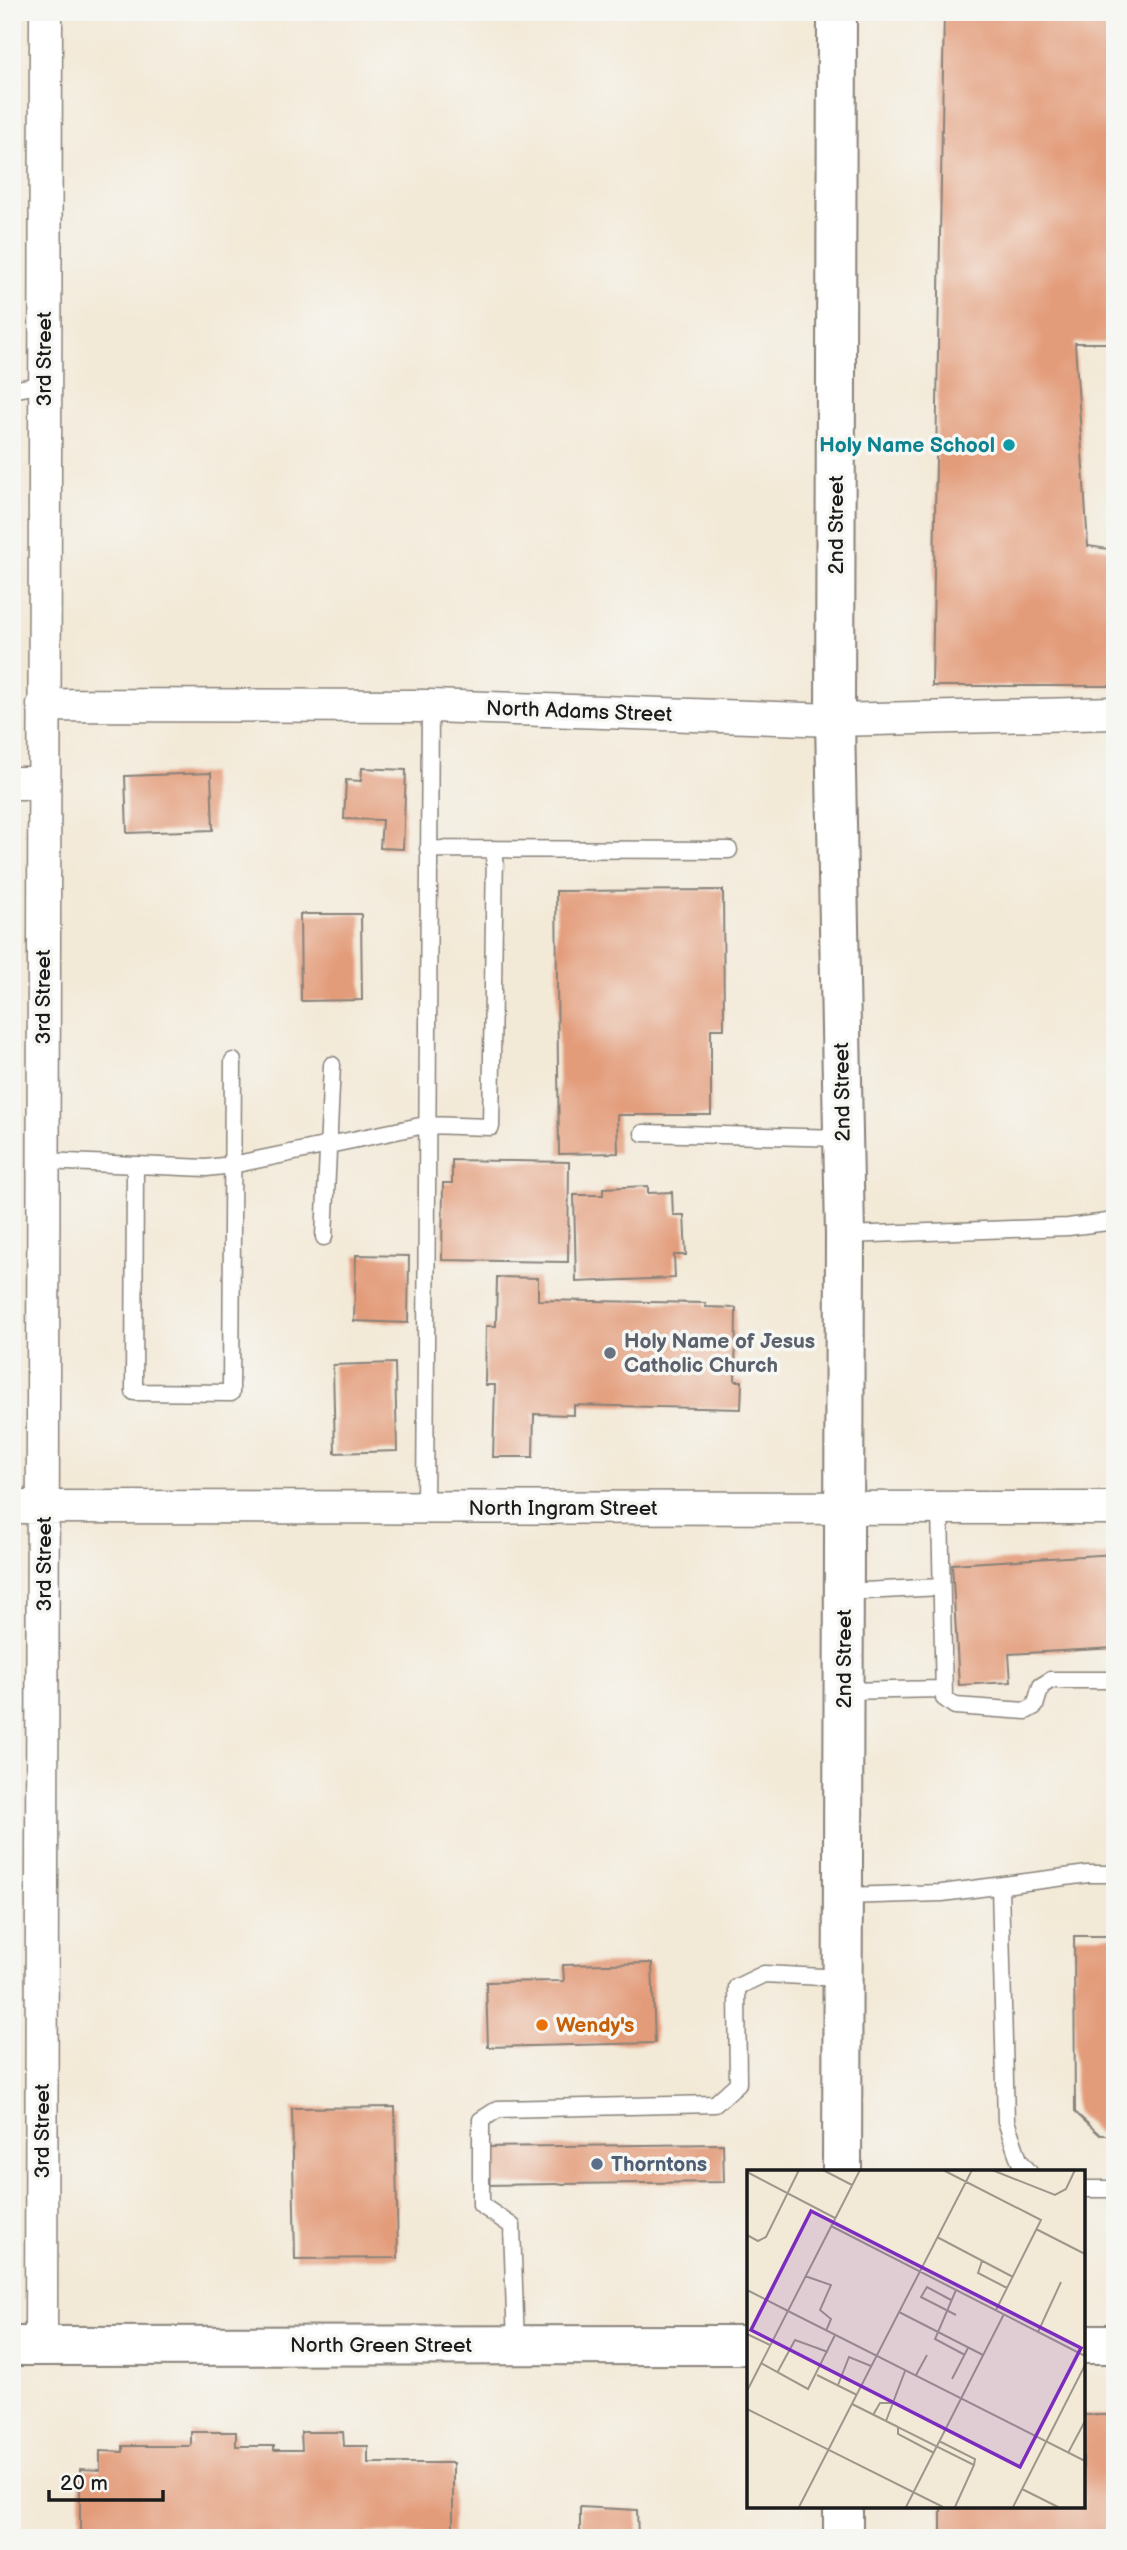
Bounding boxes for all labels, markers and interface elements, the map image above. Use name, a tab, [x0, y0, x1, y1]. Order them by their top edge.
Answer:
street label: 3rd Street	[32, 311, 57, 407]
place label: Holy Name School	[819, 433, 995, 458]
marker: Holy Name School	[1001, 437, 1017, 453]
street label: 2nd Street	[824, 475, 849, 575]
street label: North Adams Street	[485, 696, 673, 727]
street label: 3rd Street	[31, 949, 56, 1045]
street label: 2nd Street	[829, 1042, 856, 1142]
place label: Holy Name of Jesus Catholic Church	[624, 1329, 815, 1378]
marker: Holy Name of Jesus Catholic Church	[602, 1345, 618, 1361]
street label: North Ingram Street	[468, 1496, 658, 1521]
street label: 3rd Street	[32, 1516, 57, 1612]
street label: 2nd Street	[832, 1609, 857, 1709]
place label: Wendy's	[556, 2013, 634, 2038]
marker: Wendy's	[534, 2017, 550, 2033]
street label: 3rd Street	[30, 2083, 55, 2179]
place label: Thorntons	[611, 2152, 707, 2177]
marker: Thorntons	[589, 2156, 605, 2172]
inset map	[747, 2170, 1085, 2508]
street label: North Green Street	[290, 2333, 472, 2358]
scale bar	[49, 2459, 163, 2503]
text: 20 m	[60, 2471, 108, 2496]

